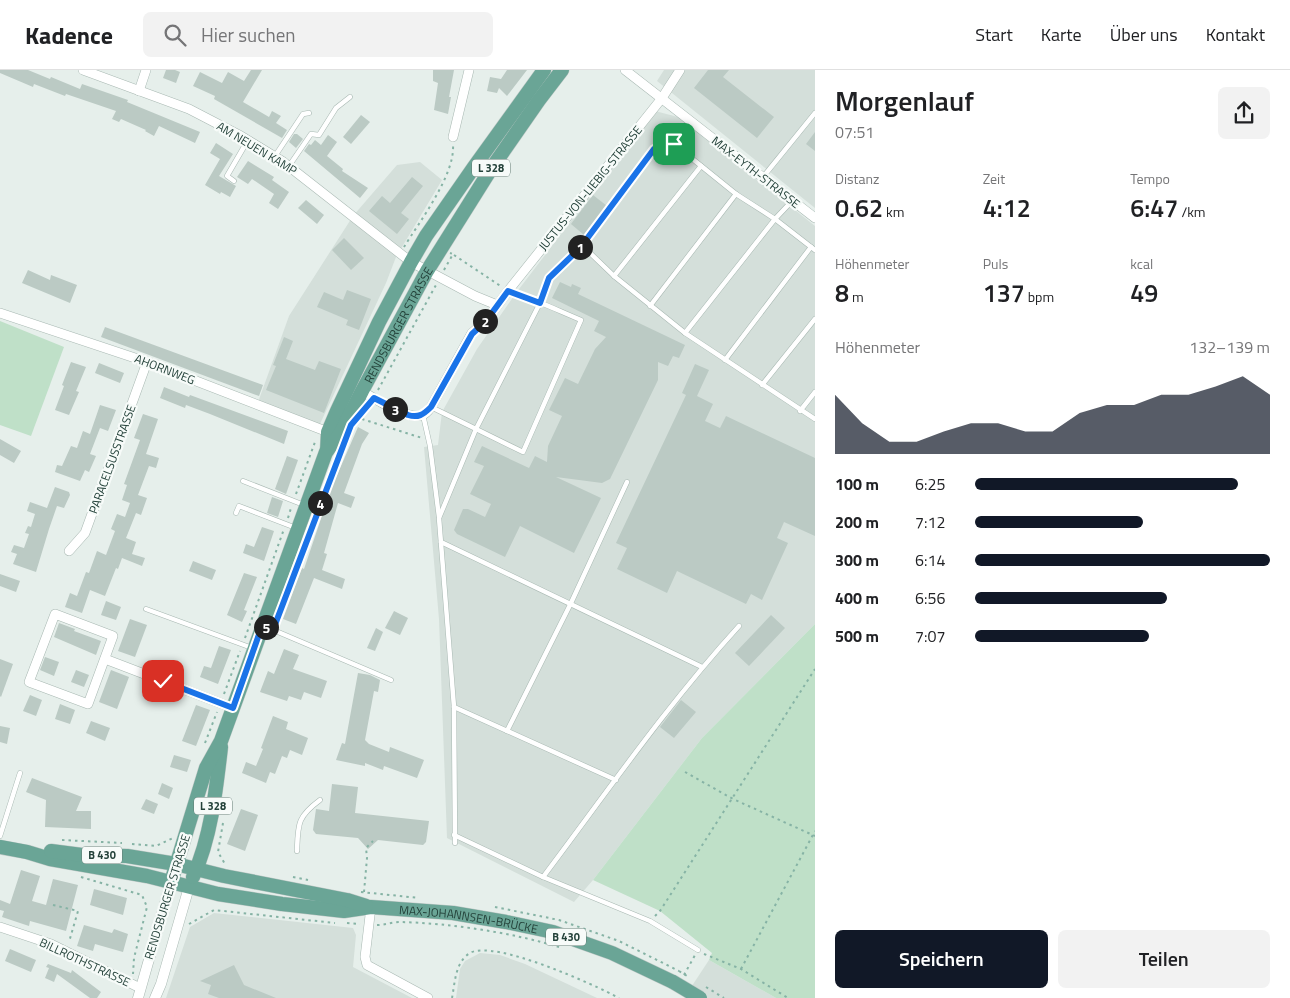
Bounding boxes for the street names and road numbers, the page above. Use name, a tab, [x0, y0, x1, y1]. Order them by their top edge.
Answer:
street label: AM NEUEN KAMP	[213, 116, 301, 180]
street label: JUSTUS-VON-LIEBIG-STRASSE	[533, 121, 647, 255]
street label: MAX-EYTH-STRASSE	[708, 131, 805, 213]
road number: L 328	[472, 160, 510, 176]
street label: RENDSBURGER STRASSE	[359, 262, 437, 386]
street label: AHORNWEG	[132, 349, 198, 389]
street label: PARACELSUSSTRASSE	[83, 402, 141, 516]
road number: L 328	[194, 798, 232, 814]
street label: RENDSBURGER STRASSE	[139, 832, 195, 962]
road number: B 430	[82, 846, 122, 864]
street label: MAX-JOHANNSEN-BRÜCKE	[398, 900, 540, 938]
road number: B 430	[546, 929, 586, 946]
street label: BILLROTHSTRASSE	[36, 933, 134, 992]

